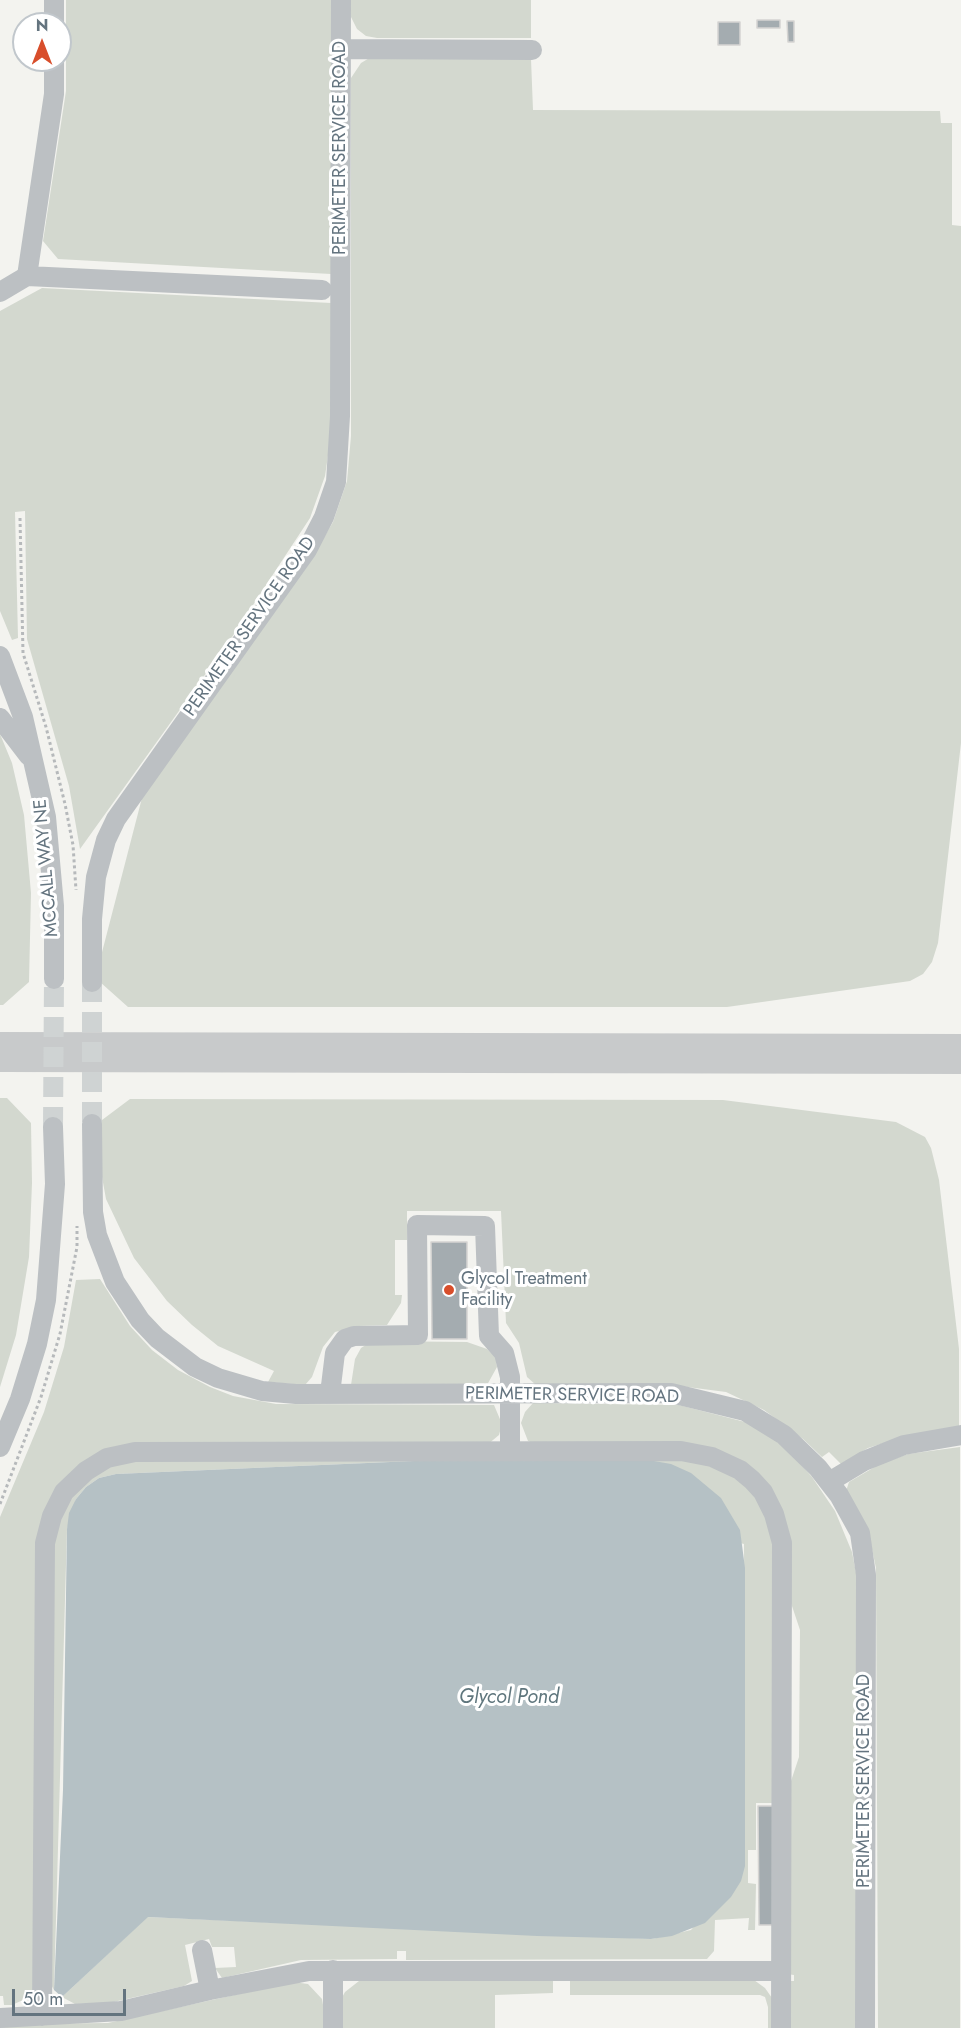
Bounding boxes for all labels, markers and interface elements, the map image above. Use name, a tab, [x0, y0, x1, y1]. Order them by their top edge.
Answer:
north arrow	[12, 12, 72, 72]
text: N	[36, 14, 48, 37]
street label: PERIMETER SERVICE ROAD	[330, 41, 352, 255]
street label: PERIMETER SERVICE ROAD	[180, 533, 320, 721]
street label: MCCALL WAY NE	[30, 798, 64, 938]
place label: Glycol Treatment Facility	[461, 1269, 587, 1312]
marker: Glycol Treatment Facility	[442, 1283, 456, 1297]
street label: PERIMETER SERVICE ROAD	[465, 1383, 679, 1409]
street label: PERIMETER SERVICE ROAD	[854, 1674, 876, 1888]
water label: Glycol Pond	[459, 1686, 559, 1710]
scale bar	[15, 1977, 129, 2015]
text: 50 m	[23, 1986, 63, 2012]

